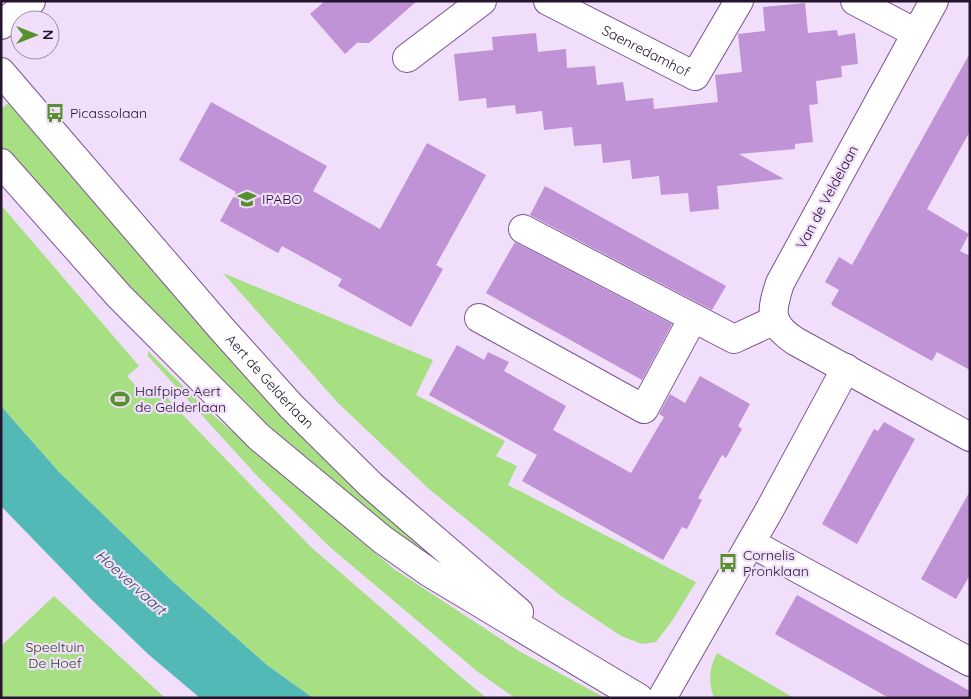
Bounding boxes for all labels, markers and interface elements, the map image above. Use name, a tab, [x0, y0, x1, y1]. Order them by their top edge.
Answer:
north arrow	[10, 10, 60, 60]
street label: Saenredamhof	[599, 21, 693, 81]
text: N	[39, 30, 57, 40]
bus stop icon: Picassolaan	[44, 102, 66, 124]
place label: Picassolaan	[70, 104, 147, 122]
street label: Van de Veldelaan	[792, 142, 862, 252]
school or university icon: IPABO	[236, 188, 258, 210]
place label: IPABO	[262, 190, 302, 208]
street label: Aert de Gelderlaan	[222, 330, 318, 433]
place label: Halfpipe Aert de Gelderlaan	[135, 382, 226, 416]
sports icon: Halfpipe Aert de Gelderlaan	[109, 388, 131, 410]
water label: Hoevervaart	[92, 545, 172, 620]
place label: Cornelis Pronklaan	[743, 546, 809, 580]
bus stop icon: Cornelis Pronklaan	[717, 552, 739, 574]
park label: Speeltuin De Hoef	[25, 638, 85, 672]

